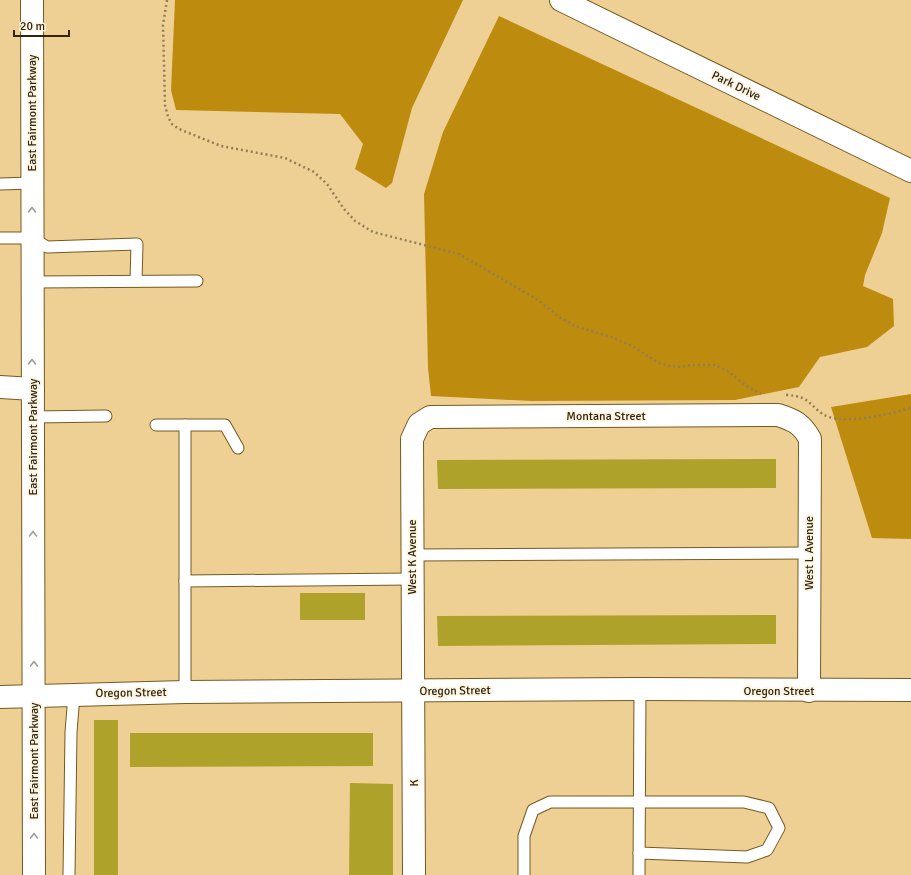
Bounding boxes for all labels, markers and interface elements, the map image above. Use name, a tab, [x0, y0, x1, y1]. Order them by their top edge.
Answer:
scale bar	[14, 12, 69, 38]
text: 20 m	[20, 19, 45, 34]
street label: East Fairmont Parkway	[25, 54, 40, 171]
street label: Park Drive	[709, 68, 763, 104]
one-way arrow	[28, 207, 36, 213]
one-way arrow	[28, 359, 36, 365]
street label: East Fairmont Parkway	[26, 378, 41, 495]
street label: Montana Street	[566, 409, 646, 424]
street label: West L Avenue	[802, 516, 817, 590]
street label: West K Avenue	[405, 519, 420, 595]
one-way arrow	[29, 531, 37, 537]
one-way arrow	[30, 661, 38, 667]
street label: Oregon Street	[419, 683, 491, 699]
street label: Oregon Street	[743, 684, 815, 699]
street label: Oregon Street	[95, 685, 167, 701]
street label: East Fairmont Parkway	[27, 702, 42, 819]
street label: K	[407, 779, 422, 787]
one-way arrow	[30, 833, 38, 839]

